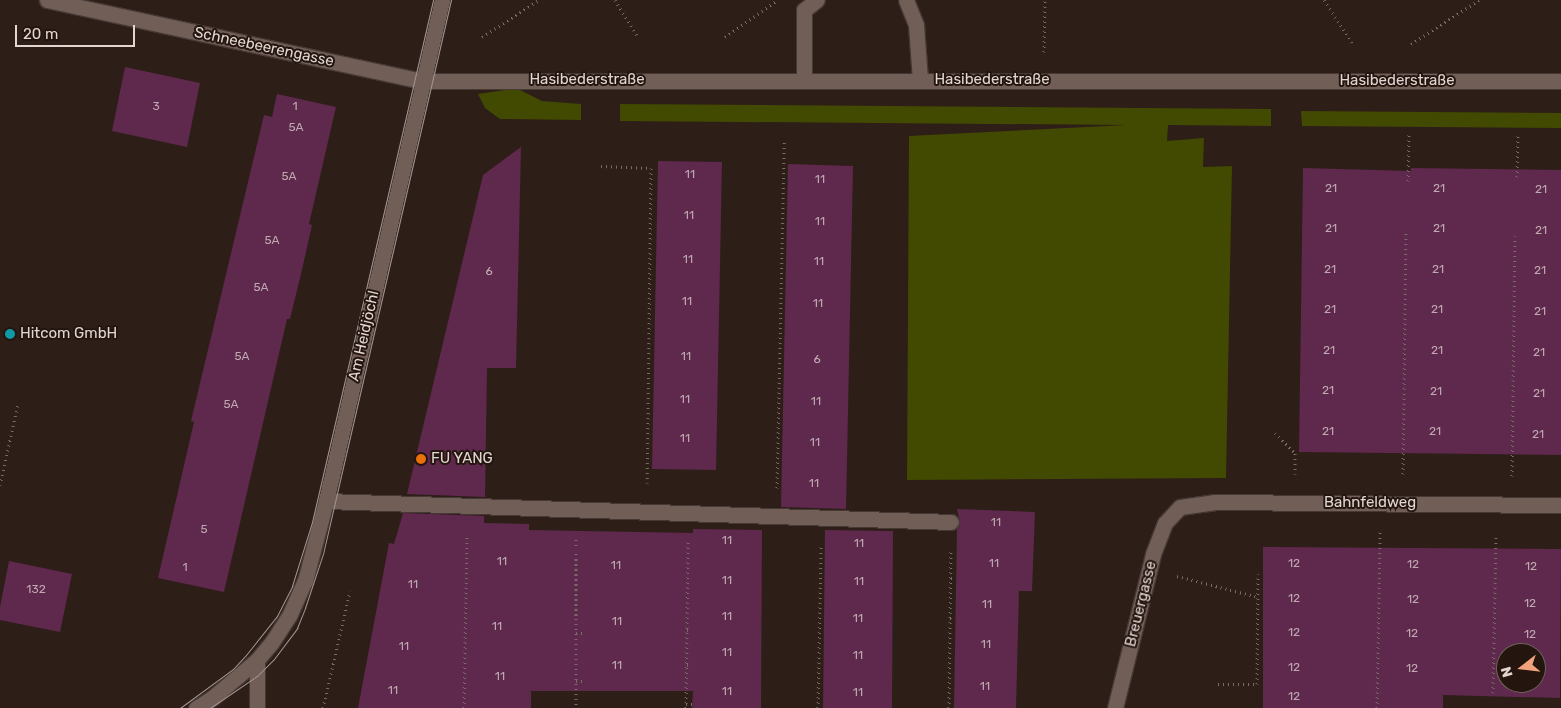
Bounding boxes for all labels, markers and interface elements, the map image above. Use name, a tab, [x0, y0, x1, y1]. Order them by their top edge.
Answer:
scale bar	[18, 15, 138, 47]
street label: Schneebeerengasse	[193, 23, 335, 71]
text: 20 m	[23, 25, 58, 43]
street label: Hasibederstraße	[529, 71, 645, 89]
street label: Hasibederstraße	[934, 71, 1050, 89]
street label: Hasibederstraße	[1339, 72, 1455, 90]
house number: 3	[152, 100, 160, 114]
house number: 1	[292, 100, 298, 114]
house number: 5A	[288, 121, 304, 135]
house number: 11	[685, 168, 695, 182]
house number: 5A	[281, 170, 297, 184]
house number: 11	[815, 173, 825, 187]
house number: 21	[1325, 182, 1337, 196]
house number: 21	[1433, 182, 1445, 196]
house number: 21	[1535, 183, 1547, 197]
house number: 11	[684, 209, 694, 223]
house number: 11	[815, 215, 825, 229]
house number: 21	[1325, 222, 1337, 236]
house number: 21	[1433, 222, 1445, 236]
house number: 21	[1535, 224, 1547, 238]
house number: 5A	[264, 234, 280, 248]
house number: 11	[683, 253, 693, 267]
house number: 11	[814, 255, 824, 269]
house number: 21	[1324, 263, 1336, 277]
house number: 21	[1432, 263, 1444, 277]
house number: 21	[1534, 264, 1546, 278]
house number: 6	[485, 265, 493, 279]
house number: 5A	[253, 281, 269, 295]
street label: Am Heidjöchl	[345, 289, 383, 383]
house number: 11	[682, 295, 692, 309]
house number: 11	[813, 297, 823, 311]
house number: 21	[1324, 303, 1336, 317]
house number: 21	[1431, 303, 1443, 317]
house number: 21	[1534, 305, 1546, 319]
place label: Hitcom GmbH	[20, 325, 117, 343]
marker: Hitcom GmbH	[4, 328, 16, 340]
house number: 21	[1323, 344, 1335, 358]
house number: 21	[1431, 344, 1443, 358]
house number: 21	[1533, 346, 1545, 360]
house number: 5A	[234, 350, 250, 364]
house number: 11	[681, 350, 691, 364]
house number: 6	[813, 353, 821, 367]
house number: 21	[1322, 384, 1334, 398]
house number: 21	[1430, 385, 1442, 399]
house number: 21	[1533, 387, 1545, 401]
house number: 11	[680, 393, 690, 407]
house number: 11	[811, 395, 821, 409]
house number: 5A	[223, 398, 239, 412]
house number: 21	[1322, 425, 1334, 439]
house number: 21	[1429, 425, 1441, 439]
house number: 21	[1532, 428, 1544, 442]
house number: 11	[680, 432, 690, 446]
house number: 11	[810, 436, 820, 450]
place label: FU YANG	[431, 450, 493, 468]
marker: FU YANG	[415, 453, 427, 465]
house number: 11	[809, 477, 819, 491]
street label: Bahnfeldweg	[1324, 494, 1416, 512]
house number: 11	[991, 516, 1001, 530]
house number: 5	[200, 523, 208, 537]
house number: 11	[722, 534, 732, 548]
house number: 11	[854, 537, 864, 551]
house number: 11	[497, 555, 507, 569]
house number: 11	[989, 557, 999, 571]
house number: 12	[1288, 557, 1300, 571]
house number: 12	[1407, 558, 1419, 572]
house number: 11	[611, 559, 621, 573]
street label: Breuergasse	[1122, 559, 1160, 649]
house number: 12	[1525, 560, 1537, 574]
house number: 1	[182, 561, 188, 575]
house number: 11	[722, 574, 732, 588]
house number: 11	[854, 575, 864, 589]
house number: 11	[408, 578, 418, 592]
house number: 132	[26, 583, 46, 597]
house number: 12	[1288, 592, 1300, 606]
house number: 12	[1407, 593, 1419, 607]
house number: 12	[1524, 597, 1536, 611]
house number: 11	[982, 598, 992, 612]
house number: 11	[722, 610, 732, 624]
house number: 11	[853, 612, 863, 626]
house number: 11	[612, 615, 622, 629]
house number: 11	[492, 620, 502, 634]
house number: 12	[1288, 626, 1300, 640]
house number: 12	[1406, 627, 1418, 641]
house number: 12	[1524, 628, 1536, 642]
house number: 11	[981, 638, 991, 652]
house number: 11	[399, 640, 409, 654]
north arrow	[1496, 643, 1546, 693]
house number: 11	[722, 646, 732, 660]
house number: 11	[853, 649, 863, 663]
house number: 11	[612, 659, 622, 673]
house number: 12	[1288, 661, 1300, 675]
house number: 12	[1406, 662, 1418, 676]
text: N	[1498, 665, 1517, 679]
house number: 11	[495, 670, 505, 684]
house number: 11	[980, 680, 990, 694]
house number: 11	[388, 684, 398, 698]
house number: 11	[722, 685, 732, 699]
house number: 11	[853, 686, 863, 700]
house number: 12	[1288, 690, 1300, 704]

